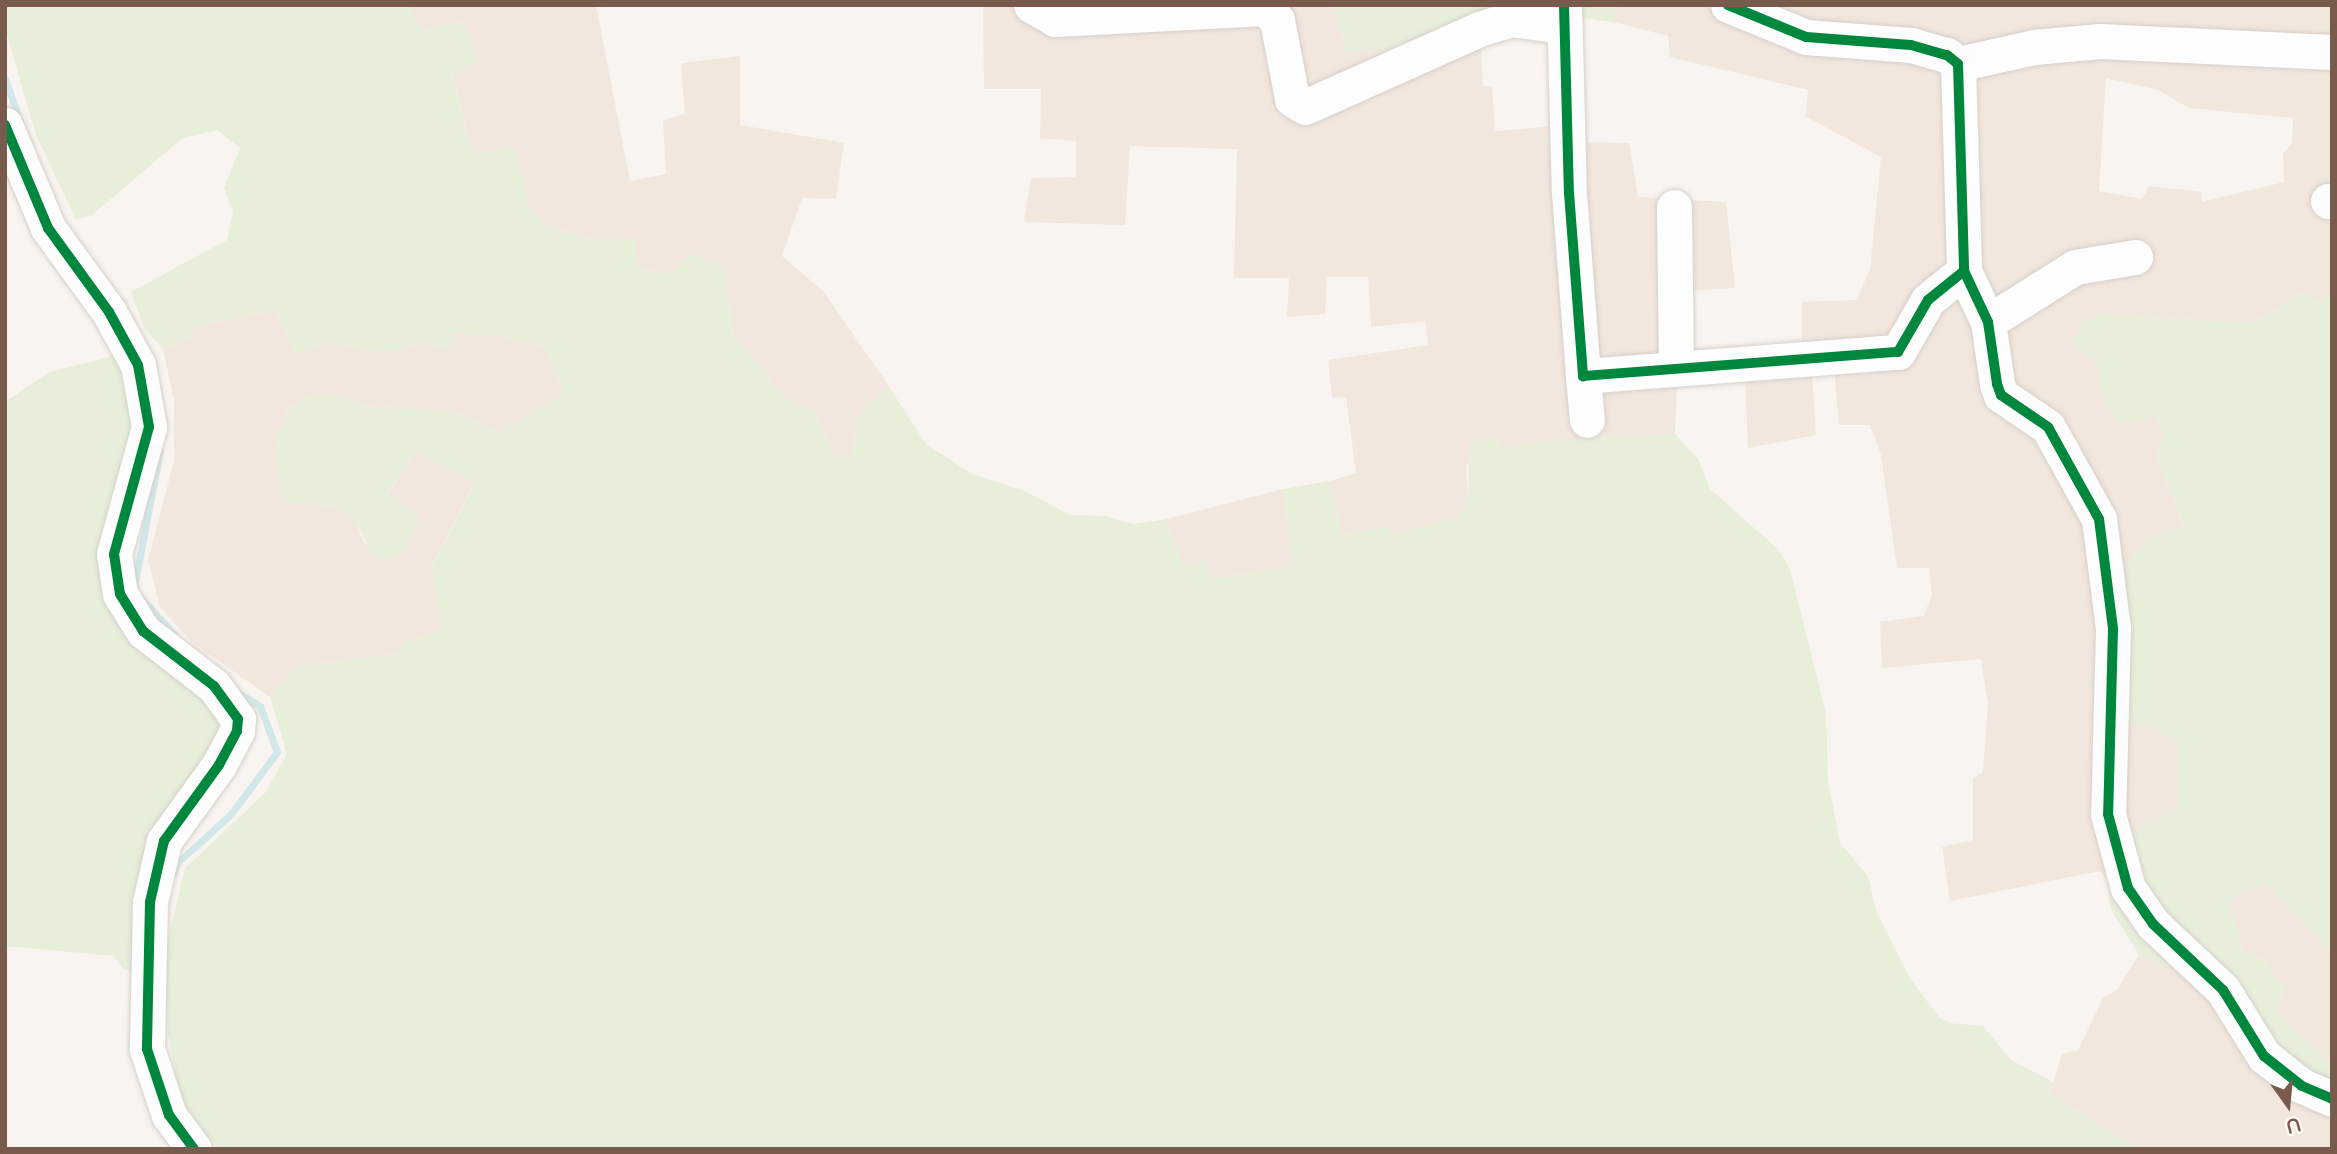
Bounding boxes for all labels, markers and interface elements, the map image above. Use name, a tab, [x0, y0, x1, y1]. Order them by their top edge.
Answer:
north arrow	[2253, 1070, 2323, 1140]
text: U	[2284, 1113, 2303, 1138]

